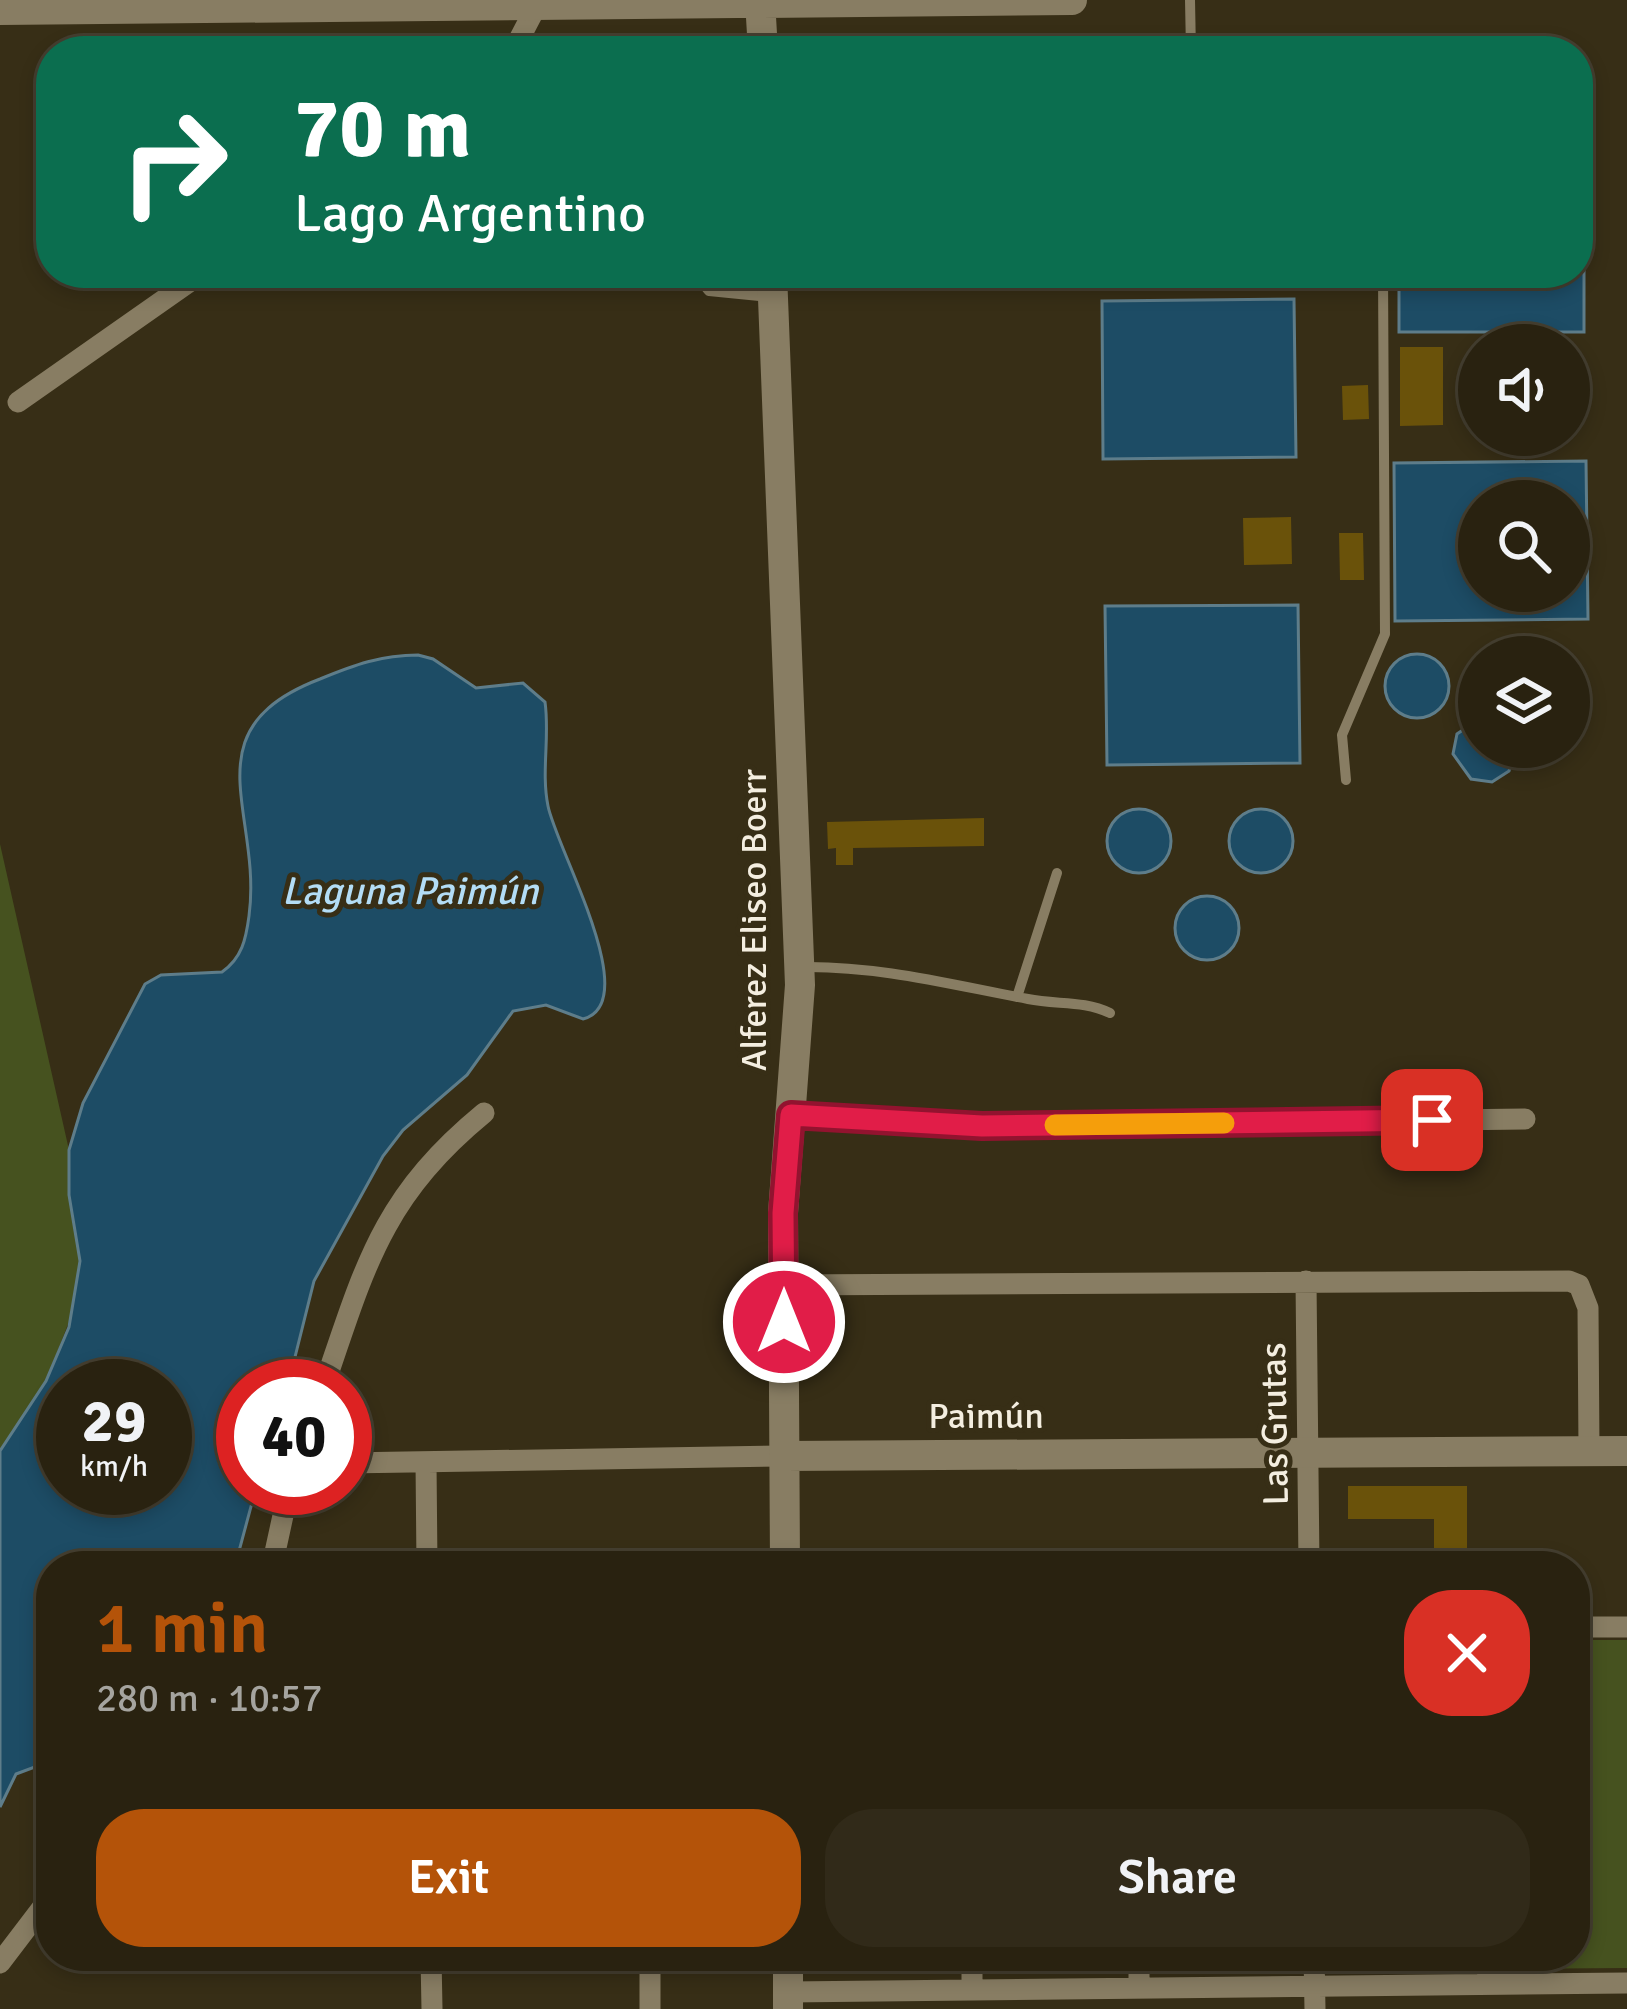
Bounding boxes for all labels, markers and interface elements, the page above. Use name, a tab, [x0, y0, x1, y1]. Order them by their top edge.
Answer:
text: 70 m	[294, 77, 471, 181]
icon: right	[96, 84, 252, 240]
text: Lago Argentino	[294, 180, 646, 247]
map controls	[1458, 324, 1590, 768]
button: sound	[1458, 324, 1590, 456]
button: search	[1458, 480, 1590, 612]
button: layers	[1458, 636, 1590, 768]
street label: Alferez Eliseo Boerr	[732, 768, 777, 1071]
water label: Laguna Paimún	[282, 867, 540, 915]
pin	[1381, 1069, 1483, 1171]
icon: arrive	[1399, 1087, 1465, 1153]
position arrow	[721, 1259, 847, 1385]
street label: Las Grutas	[1251, 1342, 1299, 1506]
speed limit sign: 40	[216, 1359, 372, 1515]
text: 29	[82, 1385, 146, 1459]
street label: Paimún	[928, 1394, 1044, 1439]
text: km/h	[80, 1448, 148, 1485]
text: 1 min	[96, 1584, 268, 1673]
button: close	[1404, 1590, 1530, 1716]
text: 280 m · 10:57	[96, 1674, 323, 1722]
button: Exit	[96, 1809, 801, 1947]
button: Share	[825, 1809, 1530, 1947]

